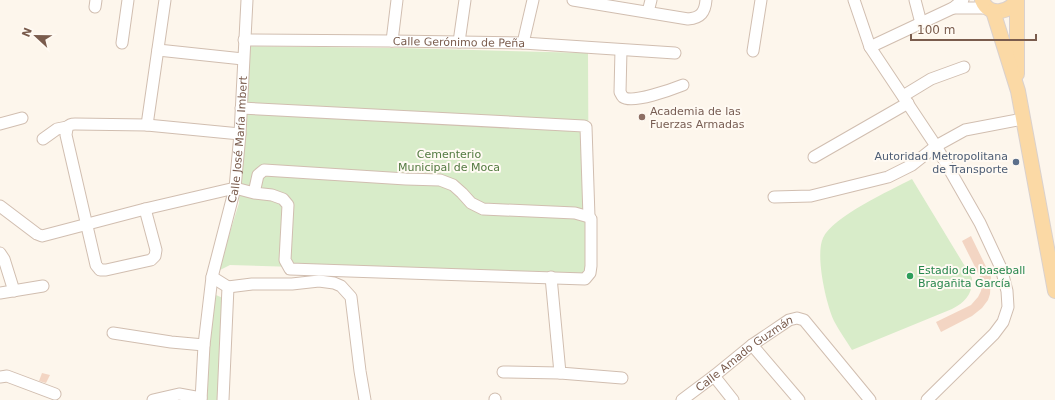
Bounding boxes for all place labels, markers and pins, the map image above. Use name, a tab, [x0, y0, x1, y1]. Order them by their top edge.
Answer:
place label: Academia de las Fuerzas Armadas	[650, 105, 745, 131]
marker: Academia de las Fuerzas Armadas	[637, 112, 647, 122]
place label: Autoridad Metropolitana de Transporte	[875, 150, 1008, 176]
marker: Autoridad Metropolitana de Transporte	[1011, 157, 1021, 167]
place label: Estadio de baseball Bragañita García	[918, 264, 1025, 290]
marker: Estadio de baseball Bragañita García	[905, 271, 915, 281]

